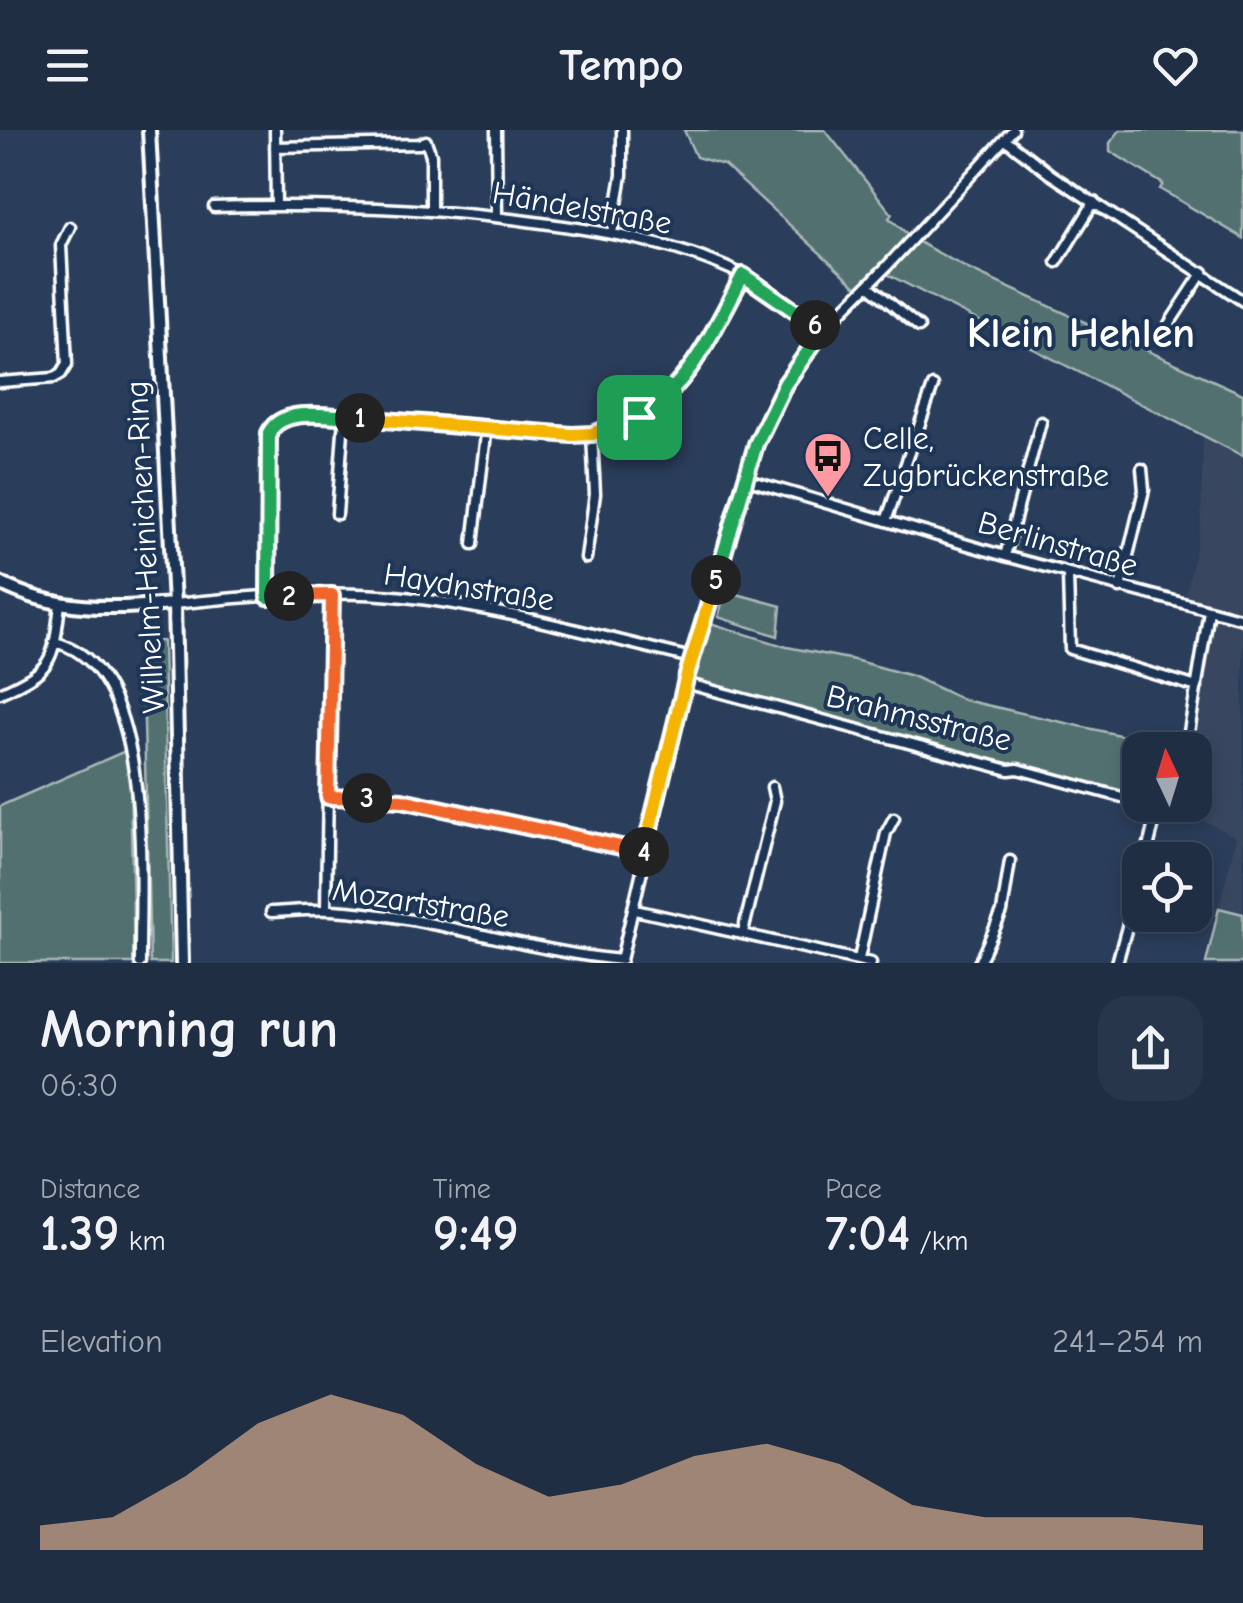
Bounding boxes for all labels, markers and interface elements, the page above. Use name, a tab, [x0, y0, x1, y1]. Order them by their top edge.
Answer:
icon: menu	[40, 38, 95, 93]
icon: heart	[1148, 38, 1203, 93]
text: Tempo	[559, 39, 684, 91]
street label: Händelstraße	[490, 174, 674, 242]
pin: 6	[790, 300, 840, 350]
text: 6	[808, 309, 822, 341]
district label: Klein Hehlen	[967, 309, 1195, 358]
pin	[597, 375, 682, 460]
street label: Wilhelm-Heinichen-Ring	[118, 380, 172, 714]
icon: arrive	[612, 390, 667, 445]
pin: 1	[335, 393, 385, 443]
text: 1	[354, 402, 366, 434]
place label: Celle, Zugbrückenstraße	[863, 420, 1109, 494]
bus stop icon: Celle, Zugbrückenstraße	[802, 430, 854, 498]
street label: Berlinstraße	[974, 504, 1142, 584]
street label: Haydnstraße	[381, 555, 557, 619]
pin: 5	[691, 555, 741, 605]
text: 5	[709, 564, 723, 596]
pin: 2	[264, 571, 314, 621]
text: 2	[282, 580, 296, 612]
street label: Brahmsstraße	[823, 677, 1015, 759]
north arrow	[1122, 732, 1212, 822]
map controls	[1122, 732, 1212, 932]
pin: 3	[342, 773, 392, 823]
text: 3	[360, 782, 374, 814]
pin: 4	[619, 827, 669, 877]
text: 4	[637, 836, 651, 868]
button: locate	[1122, 842, 1212, 932]
street label: Mozartstraße	[330, 871, 512, 935]
button: share	[1098, 996, 1203, 1101]
text: Morning run	[40, 997, 338, 1061]
text: 06:30	[40, 1067, 118, 1104]
text: Distance	[40, 1173, 140, 1205]
text: Time	[433, 1173, 491, 1205]
text: Pace	[825, 1173, 882, 1205]
text: 1.39	[40, 1205, 120, 1263]
text: 9:49	[433, 1205, 519, 1263]
text: 7:04	[825, 1205, 910, 1263]
text: km	[120, 1225, 166, 1257]
text: /km	[910, 1225, 969, 1257]
text: Elevation	[40, 1323, 163, 1360]
text: 241–254 m	[1052, 1323, 1203, 1360]

